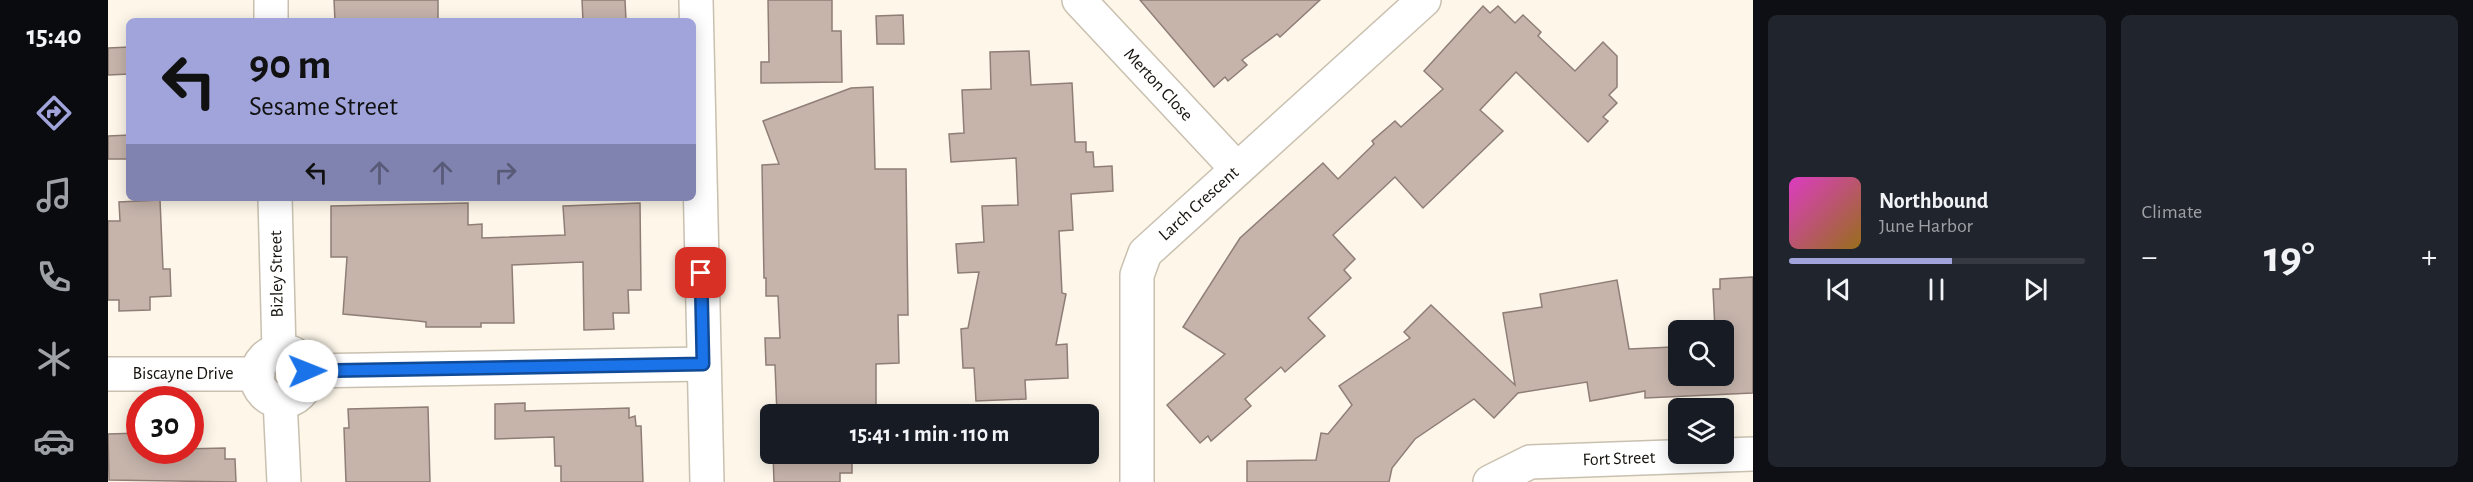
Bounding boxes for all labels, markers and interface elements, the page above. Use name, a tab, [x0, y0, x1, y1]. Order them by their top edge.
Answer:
text: 15:40	[26, 22, 82, 49]
icon: left	[150, 42, 228, 120]
text: 90 m	[249, 44, 331, 86]
street label: Merton Close	[1120, 45, 1196, 125]
icon: directions	[33, 92, 75, 134]
text: Sesame Street	[249, 93, 398, 120]
icon: left	[300, 156, 333, 189]
icon: ahead	[363, 156, 396, 189]
icon: ahead	[426, 156, 459, 189]
icon: right	[489, 156, 522, 189]
street label: Larch Crescent	[1156, 163, 1243, 244]
icon: music	[33, 174, 75, 216]
text: Northbound	[1879, 190, 1988, 212]
text: Climate	[2142, 202, 2202, 222]
text: June Harbor	[1879, 216, 1973, 236]
street label: Bizley Street	[267, 230, 287, 318]
text: 19°	[2264, 235, 2315, 280]
text: −	[2142, 241, 2157, 274]
text: +	[2421, 241, 2437, 274]
pin	[675, 247, 726, 298]
icon: phone	[33, 256, 75, 298]
icon: arrive	[684, 256, 717, 289]
icon: previous	[1822, 273, 1855, 306]
icon: pause	[1920, 273, 1953, 306]
icon: next	[2019, 273, 2052, 306]
map controls	[1668, 320, 1734, 464]
button: search	[1668, 320, 1734, 386]
icon: climate	[33, 338, 75, 380]
position arrow	[275, 339, 339, 403]
street label: Biscayne Drive	[132, 365, 234, 383]
speed limit sign: 30	[126, 386, 204, 464]
button: layers	[1668, 398, 1734, 464]
icon: car	[33, 420, 75, 462]
text: 15:41 · 1 min · 110 m	[850, 423, 1009, 445]
street label: Fort Street	[1582, 449, 1656, 469]

